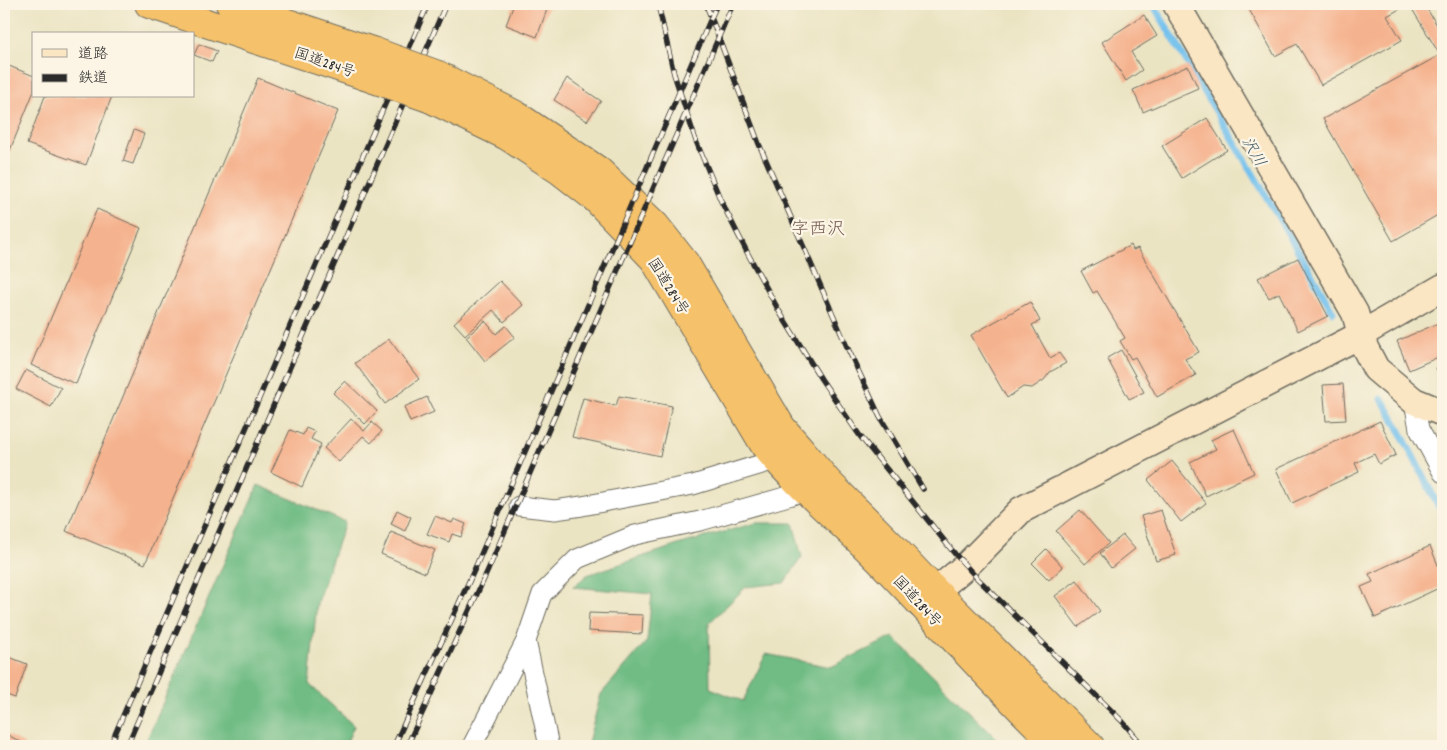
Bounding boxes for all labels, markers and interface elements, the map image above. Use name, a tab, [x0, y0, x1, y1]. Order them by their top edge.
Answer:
legend	[32, 32, 195, 98]
street label: 国道284号	[291, 43, 358, 85]
text: 道路	[78, 44, 108, 66]
text: 鉄道	[78, 68, 108, 90]
water label: 沢川	[1235, 133, 1271, 172]
district label: 字西沢	[791, 218, 845, 243]
street label: 国道284号	[641, 254, 694, 320]
street label: 国道284号	[887, 572, 946, 633]

